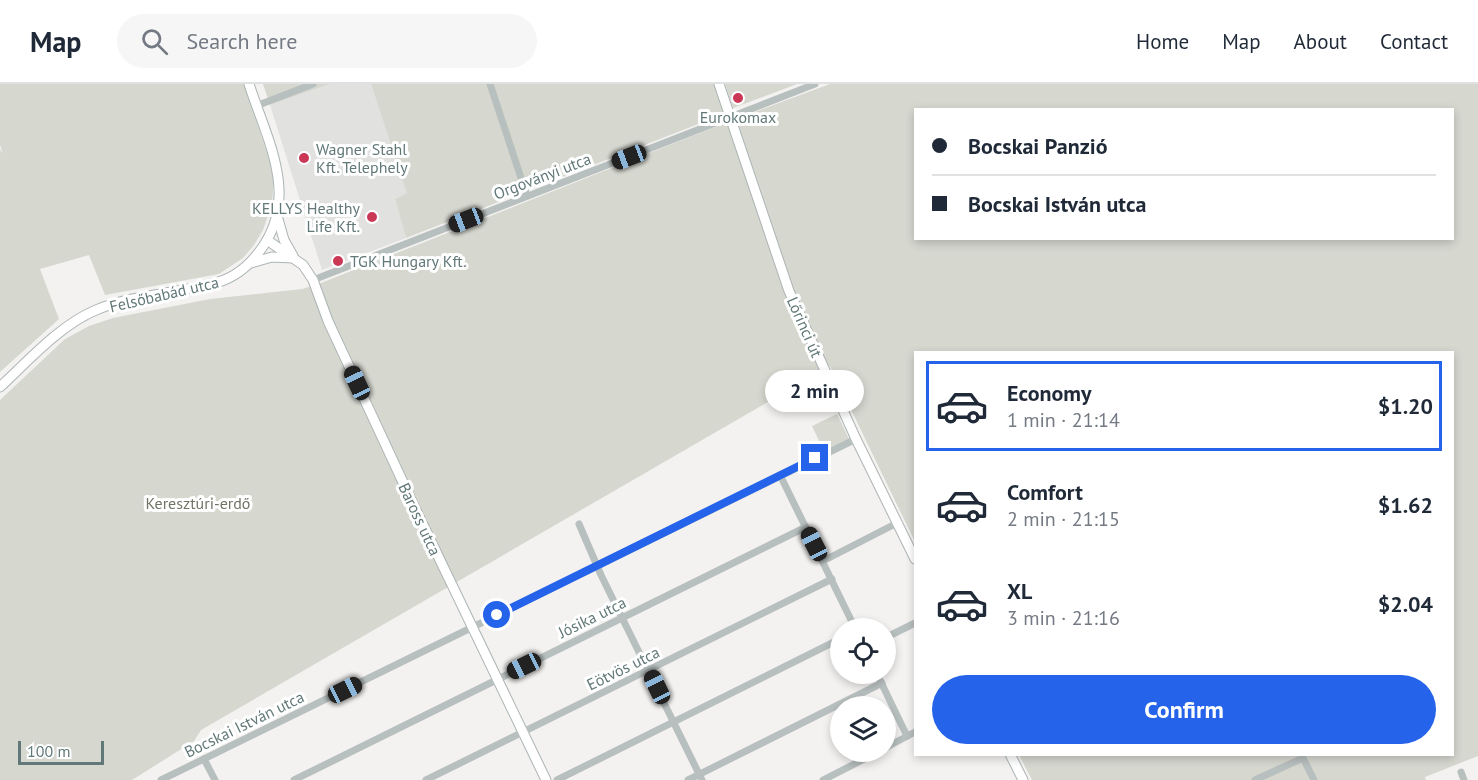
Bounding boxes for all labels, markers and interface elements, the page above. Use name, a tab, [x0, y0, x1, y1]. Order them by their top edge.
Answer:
search box	[117, 14, 537, 68]
text: Map	[30, 23, 81, 60]
icon: search	[138, 25, 171, 58]
text: Search here	[186, 27, 297, 55]
text: Home	[1136, 28, 1189, 55]
text: Map	[1222, 28, 1261, 55]
text: About	[1294, 28, 1347, 55]
text: Contact	[1380, 28, 1448, 55]
marker: Eurokomax	[731, 91, 745, 105]
place label: Eurokomax	[700, 107, 776, 127]
text: Bocskai Panzió	[968, 132, 1107, 160]
place label: Wagner Stahl Kft. Telephely	[316, 139, 408, 177]
car	[609, 142, 649, 172]
street label: Orgoványi utca	[490, 148, 594, 204]
marker: Wagner Stahl Kft. Telephely	[297, 151, 311, 165]
text: Bocskai István utca	[968, 190, 1146, 218]
place label: KELLYS Healthy Life Kft.	[252, 198, 361, 236]
car	[446, 205, 486, 235]
marker: KELLYS Healthy Life Kft.	[365, 210, 379, 224]
place label: TGK Hungary Kft.	[350, 251, 466, 271]
marker: TGK Hungary Kft.	[331, 254, 345, 268]
street label: Felsőbabád utca	[107, 272, 221, 316]
street label: Lőrinci út	[783, 294, 827, 361]
car	[341, 363, 373, 403]
callout: 2 min	[766, 371, 864, 413]
text: 2 min	[790, 378, 839, 404]
icon: car	[935, 379, 989, 433]
text: Economy	[1007, 379, 1091, 407]
text: $1.20	[1378, 392, 1433, 420]
text: 1 min · 21:14	[1007, 407, 1120, 433]
route end	[801, 444, 828, 471]
icon: car	[935, 478, 989, 532]
text: Comfort	[1007, 478, 1083, 506]
street label: Baross utca	[394, 479, 446, 559]
text: $1.62	[1378, 491, 1433, 519]
park label: Keresztúri-erdő	[146, 493, 250, 513]
text: 2 min · 21:15	[1007, 506, 1120, 532]
car	[798, 524, 830, 564]
icon: car	[935, 577, 989, 631]
text: XL	[1007, 577, 1032, 605]
text: $2.04	[1378, 590, 1433, 618]
street label: Jósika utca	[554, 592, 629, 642]
route start	[483, 601, 510, 628]
text: 3 min · 21:16	[1007, 605, 1120, 631]
map controls	[830, 618, 896, 762]
button: locate	[830, 618, 896, 684]
street label: Eötvös utca	[583, 642, 663, 694]
car	[504, 650, 544, 682]
car	[641, 667, 673, 707]
car	[325, 674, 365, 706]
button: Confirm	[932, 675, 1436, 744]
street label: Bocskai István utca	[181, 686, 307, 762]
button: layers	[830, 696, 896, 762]
scale bar	[18, 738, 104, 766]
text: 100 m	[27, 741, 70, 761]

